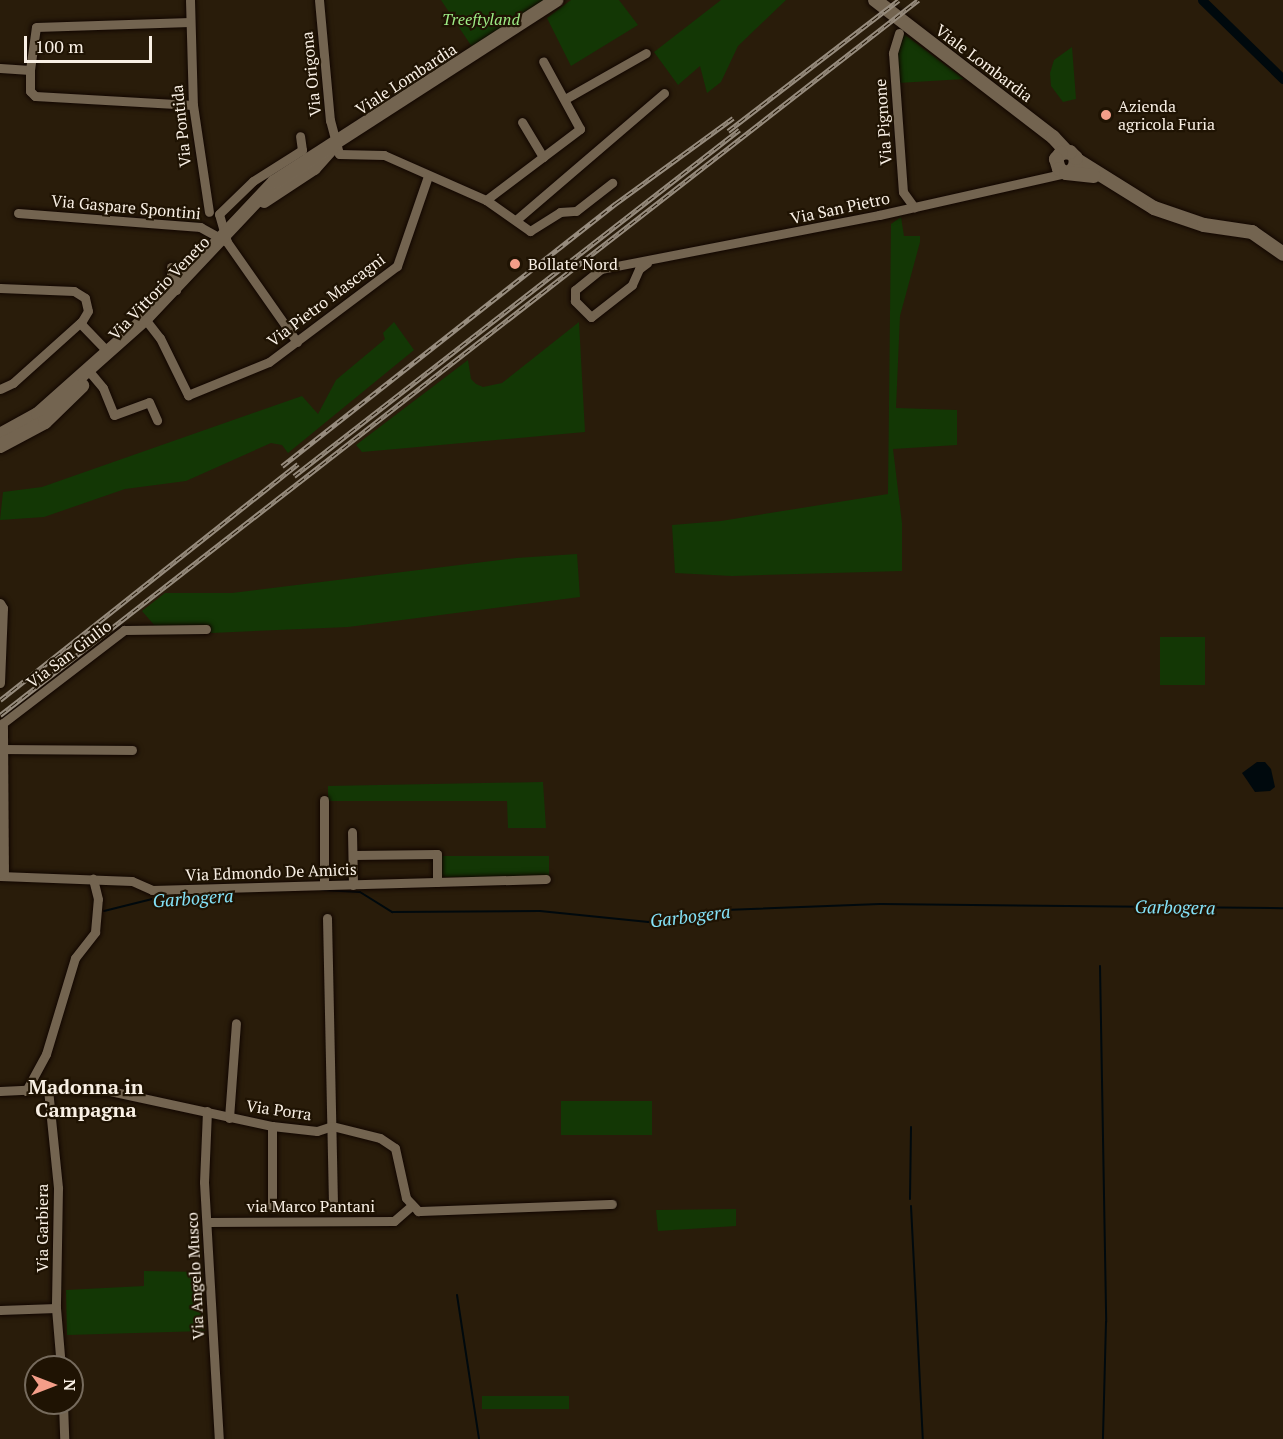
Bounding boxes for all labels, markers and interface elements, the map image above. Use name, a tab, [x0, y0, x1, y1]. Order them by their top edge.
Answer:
park label: Treeftyland	[442, 9, 520, 29]
street label: Viale Lombardia	[932, 20, 1036, 106]
scale bar	[27, 24, 154, 62]
street label: Via Origona	[297, 31, 325, 117]
text: 100 m	[35, 34, 84, 58]
street label: Viale Lombardia	[352, 39, 460, 119]
street label: Via Pignone	[870, 78, 896, 166]
street label: Via Pontida	[167, 84, 195, 168]
place label: Azienda agricola Furia	[1118, 96, 1215, 134]
marker: Azienda agricola Furia	[1099, 108, 1113, 122]
street label: Via San Pietro	[789, 188, 891, 228]
street label: Via Gaspare Spontini	[50, 191, 202, 223]
street label: Via Vittorio Veneto	[104, 232, 214, 344]
street label: Via Pietro Mascagni	[263, 250, 389, 350]
place label: Bollate Nord	[528, 254, 618, 274]
marker: Bollate Nord	[506, 255, 524, 273]
street label: Via San Giulio	[23, 616, 115, 692]
street label: Via Edmondo De Amicis	[185, 859, 357, 885]
water label: Garbogera	[152, 884, 234, 912]
water label: Garbogera	[1134, 895, 1216, 919]
water label: Garbogera	[649, 900, 731, 932]
district label: Madonna in Campagna	[28, 1074, 144, 1121]
street label: Via Porra	[245, 1096, 313, 1124]
street label: Via Garbiera	[32, 1184, 52, 1272]
street label: via Marco Pantani	[247, 1196, 375, 1216]
street label: Via Angelo Musco	[182, 1211, 208, 1341]
north arrow	[24, 1355, 84, 1415]
text: N	[59, 1379, 81, 1391]

